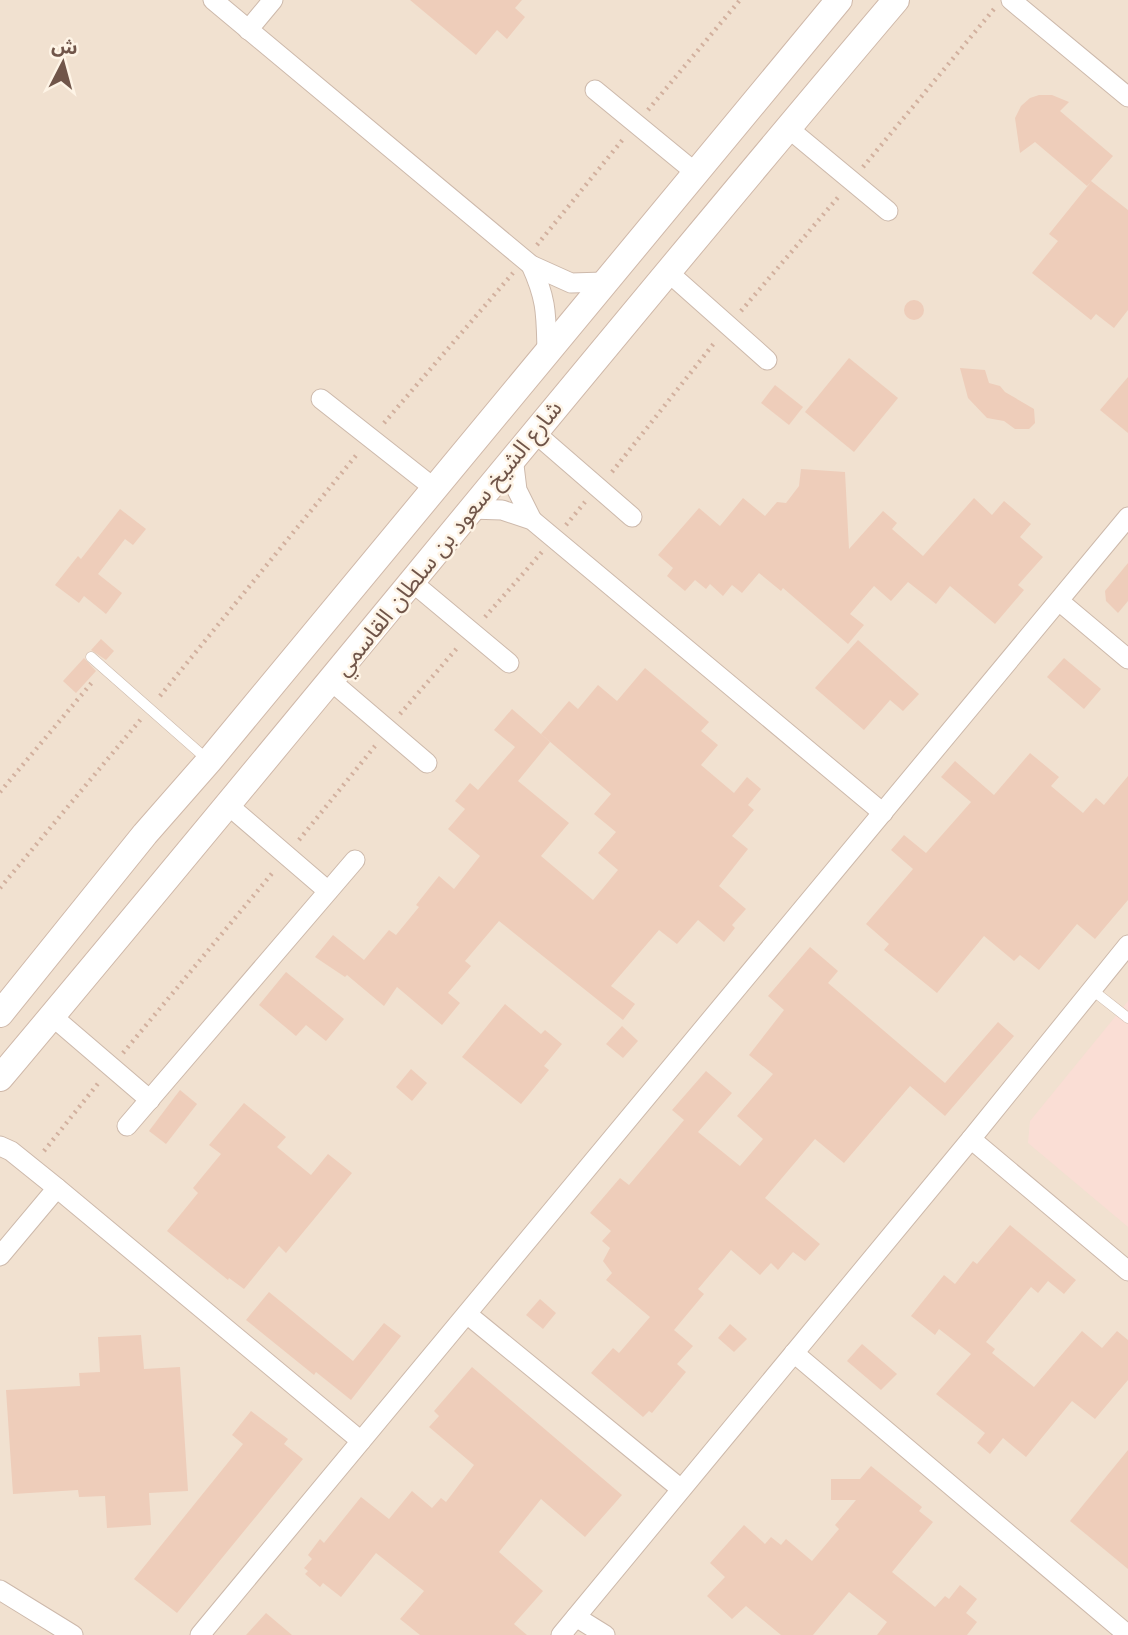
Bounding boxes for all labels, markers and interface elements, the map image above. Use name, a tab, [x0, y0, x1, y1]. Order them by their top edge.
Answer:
north arrow	[28, 28, 98, 98]
text: ش	[50, 32, 79, 61]
street label: شارع الشيخ سعود بن سلطان القاسمي	[327, 393, 570, 683]

